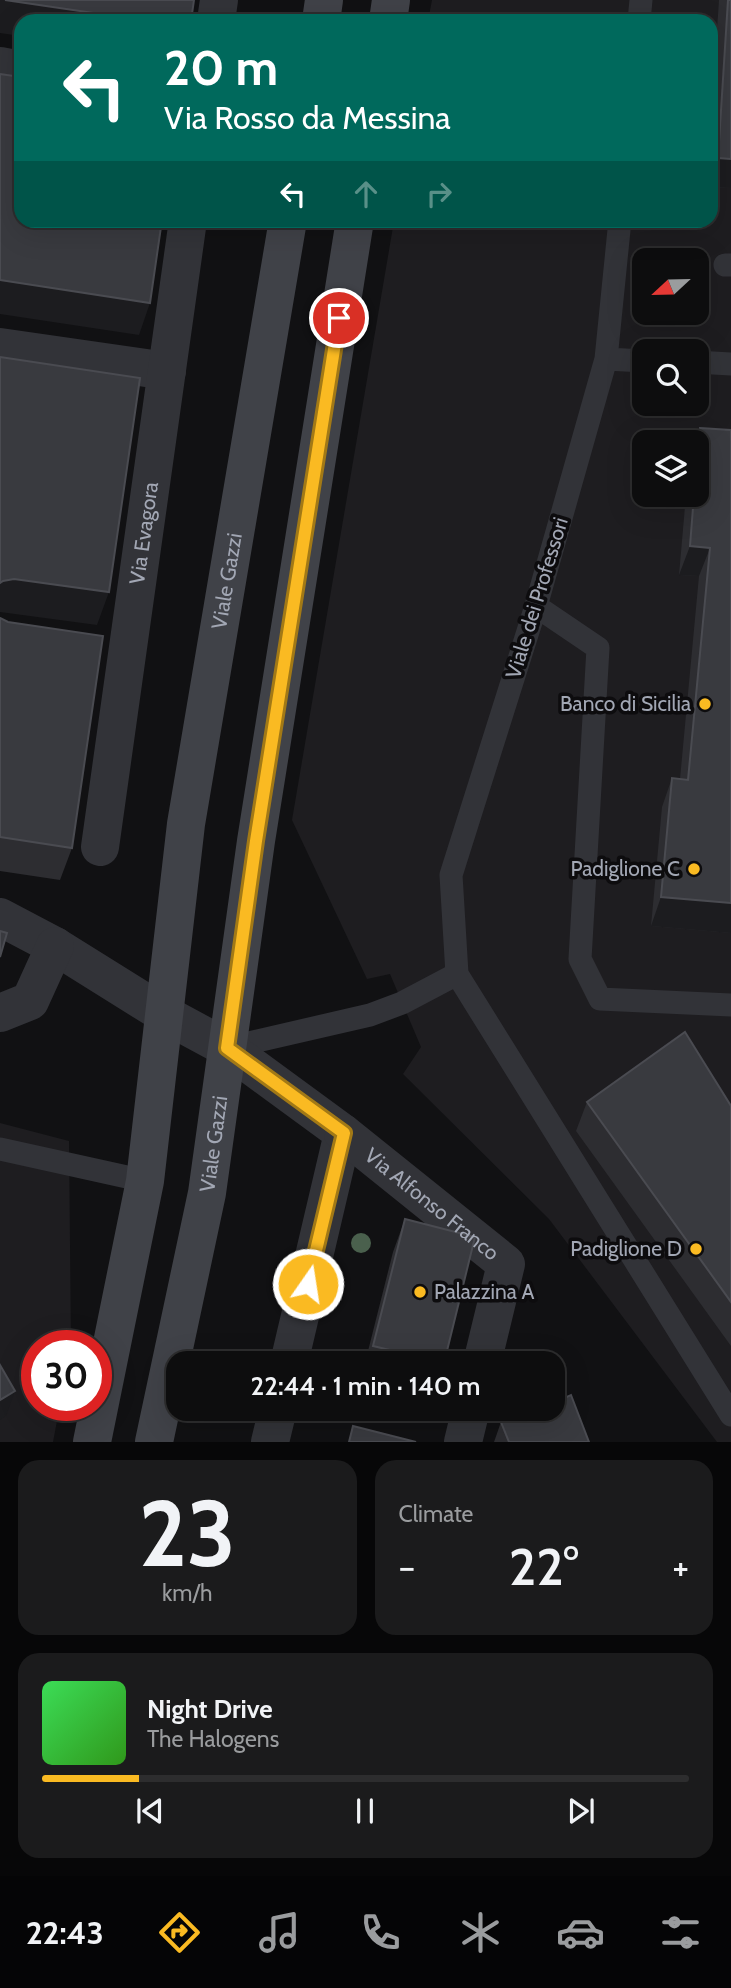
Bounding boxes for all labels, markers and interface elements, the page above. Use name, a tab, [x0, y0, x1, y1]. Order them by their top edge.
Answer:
text: 20 m	[164, 38, 278, 97]
icon: left	[49, 42, 140, 133]
text: Via Rosso da Messina	[164, 98, 451, 137]
icon: left	[274, 175, 312, 213]
icon: ahead	[347, 175, 385, 213]
icon: right	[420, 175, 458, 213]
north arrow	[632, 248, 709, 326]
map controls	[632, 248, 709, 507]
pin	[309, 288, 369, 348]
icon: arrive	[320, 299, 358, 337]
button: search	[632, 339, 709, 416]
button: layers	[632, 430, 709, 507]
street label: Via Evagora	[124, 480, 163, 586]
street label: Viale dei Professori	[500, 514, 573, 682]
street label: Viale Gazzi	[206, 531, 247, 631]
place label: Banco di Sicilia	[560, 691, 691, 716]
marker: Banco di Sicilia	[697, 696, 713, 712]
place label: Padiglione C	[571, 856, 680, 881]
marker: Padiglione C	[686, 861, 702, 877]
street label: Viale Gazzi	[194, 1094, 232, 1194]
street label: Via Alfonso Franco	[360, 1143, 504, 1266]
place label: Padiglione D	[570, 1236, 682, 1261]
marker: Padiglione D	[688, 1241, 704, 1257]
position arrow	[271, 1247, 345, 1321]
place label: Palazzina A	[434, 1279, 535, 1304]
marker: Palazzina A	[412, 1284, 428, 1300]
speed limit sign: 30	[21, 1330, 112, 1421]
text: 22:44 · 1 min · 140 m	[251, 1370, 480, 1402]
text: 23	[139, 1478, 236, 1589]
text: Climate	[399, 1500, 473, 1528]
text: 22°	[509, 1535, 579, 1598]
text: −	[399, 1543, 415, 1590]
text: +	[672, 1543, 689, 1590]
text: km/h	[162, 1579, 212, 1607]
text: Night Drive	[147, 1693, 273, 1725]
text: The Halogens	[147, 1725, 279, 1753]
icon: previous	[131, 1792, 169, 1830]
icon: pause	[346, 1792, 384, 1830]
icon: next	[562, 1792, 600, 1830]
icon: directions	[155, 1908, 204, 1957]
icon: music	[255, 1908, 304, 1957]
icon: phone	[356, 1908, 405, 1957]
icon: climate	[456, 1908, 505, 1957]
icon: car	[556, 1908, 605, 1957]
icon: filters	[656, 1908, 705, 1957]
text: 22:43	[26, 1913, 104, 1952]

